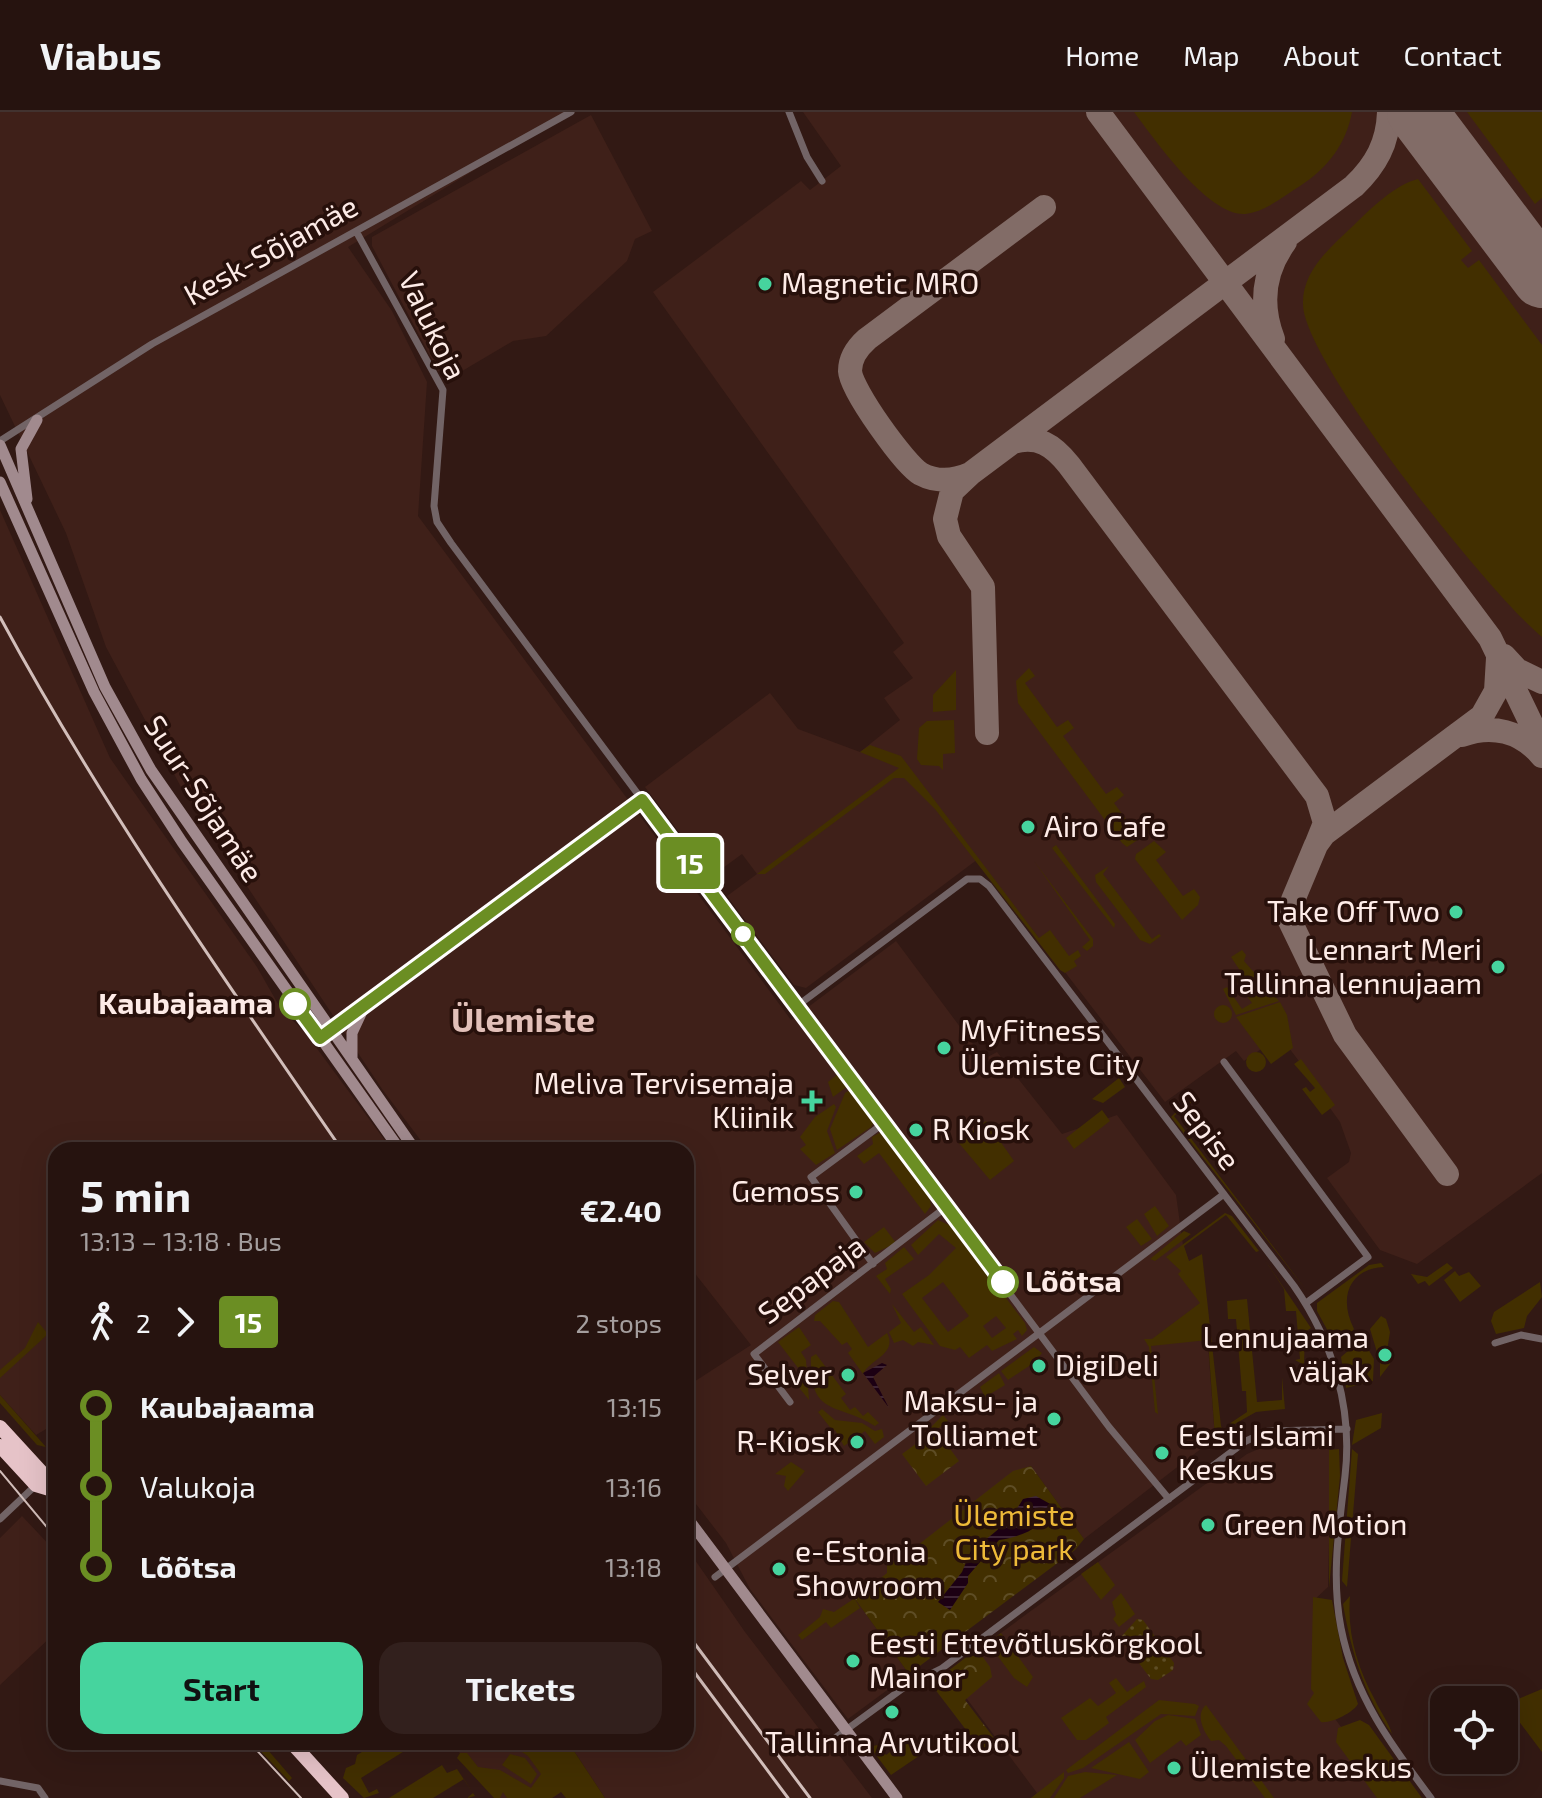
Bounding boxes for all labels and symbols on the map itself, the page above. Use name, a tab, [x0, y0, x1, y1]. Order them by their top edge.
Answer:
street label: Kesk-Sõjamäe	[177, 187, 363, 312]
place label: Magnetic MRO	[781, 264, 979, 300]
street label: Valukoja	[392, 265, 475, 385]
marker: Magnetic MRO	[756, 275, 774, 293]
street label: Suur-Sõjamäe	[137, 708, 272, 888]
place label: Airo Cafe	[1044, 807, 1166, 843]
marker: Airo Cafe	[1019, 818, 1037, 836]
line badge: 15	[654, 837, 726, 889]
place label: Take Off Two	[1267, 892, 1440, 928]
marker: Take Off Two	[1447, 903, 1465, 921]
unlabelled marker	[732, 923, 754, 945]
place label: Lennart Meri Tallinna lennujaam	[1224, 930, 1482, 1000]
marker: Lennart Meri Tallinna lennujaam	[1489, 958, 1507, 976]
place label: Kaubajaama	[98, 984, 273, 1020]
marker: Kaubajaama	[280, 989, 310, 1019]
district label: Ülemiste	[451, 998, 595, 1039]
place label: MyFitness Ülemiste City	[960, 1011, 1140, 1081]
marker: MyFitness Ülemiste City	[935, 1039, 953, 1057]
place label: Meliva Tervisemaja Kliinik	[533, 1064, 794, 1134]
street label: Sepise	[1166, 1083, 1249, 1176]
marker: Meliva Tervisemaja Kliinik	[801, 1090, 823, 1112]
place label: R Kiosk	[932, 1110, 1030, 1146]
marker: R Kiosk	[907, 1121, 925, 1139]
place label: Gemoss	[731, 1172, 840, 1208]
marker: Gemoss	[847, 1183, 865, 1201]
street label: Sepapaja	[750, 1227, 871, 1330]
place label: Lõõtsa	[1025, 1262, 1122, 1298]
marker: Lõõtsa	[988, 1267, 1018, 1297]
place label: Lennujaama väljak	[1202, 1318, 1369, 1388]
place label: DigiDeli	[1055, 1346, 1159, 1382]
marker: Lennujaama väljak	[1376, 1346, 1394, 1364]
place label: Selver	[747, 1355, 832, 1391]
marker: DigiDeli	[1030, 1357, 1048, 1375]
marker: Selver	[839, 1366, 857, 1384]
place label: Maksu- ja Tolliamet	[903, 1382, 1038, 1452]
marker: Maksu- ja Tolliamet	[1045, 1410, 1063, 1428]
place label: Eesti Islami Keskus	[1178, 1416, 1334, 1486]
place label: R-Kiosk	[736, 1422, 841, 1458]
marker: R-Kiosk	[848, 1433, 866, 1451]
marker: Eesti Islami Keskus	[1153, 1444, 1171, 1462]
park label: Ülemiste City park	[953, 1496, 1075, 1566]
place label: Green Motion	[1224, 1505, 1407, 1541]
marker: Green Motion	[1199, 1516, 1217, 1534]
place label: e-Estonia Showroom	[795, 1532, 943, 1602]
marker: e-Estonia Showroom	[770, 1560, 788, 1578]
place label: Eesti Ettevõtluskõrgkool Mainor	[869, 1624, 1202, 1694]
marker: Eesti Ettevõtluskõrgkool Mainor	[844, 1652, 862, 1670]
marker: Tallinna Arvutikool	[883, 1703, 901, 1721]
place label: Tallinna Arvutikool	[765, 1723, 1019, 1759]
place label: Ülemiste keskus	[1190, 1748, 1412, 1784]
marker: Ülemiste keskus	[1165, 1759, 1183, 1777]

